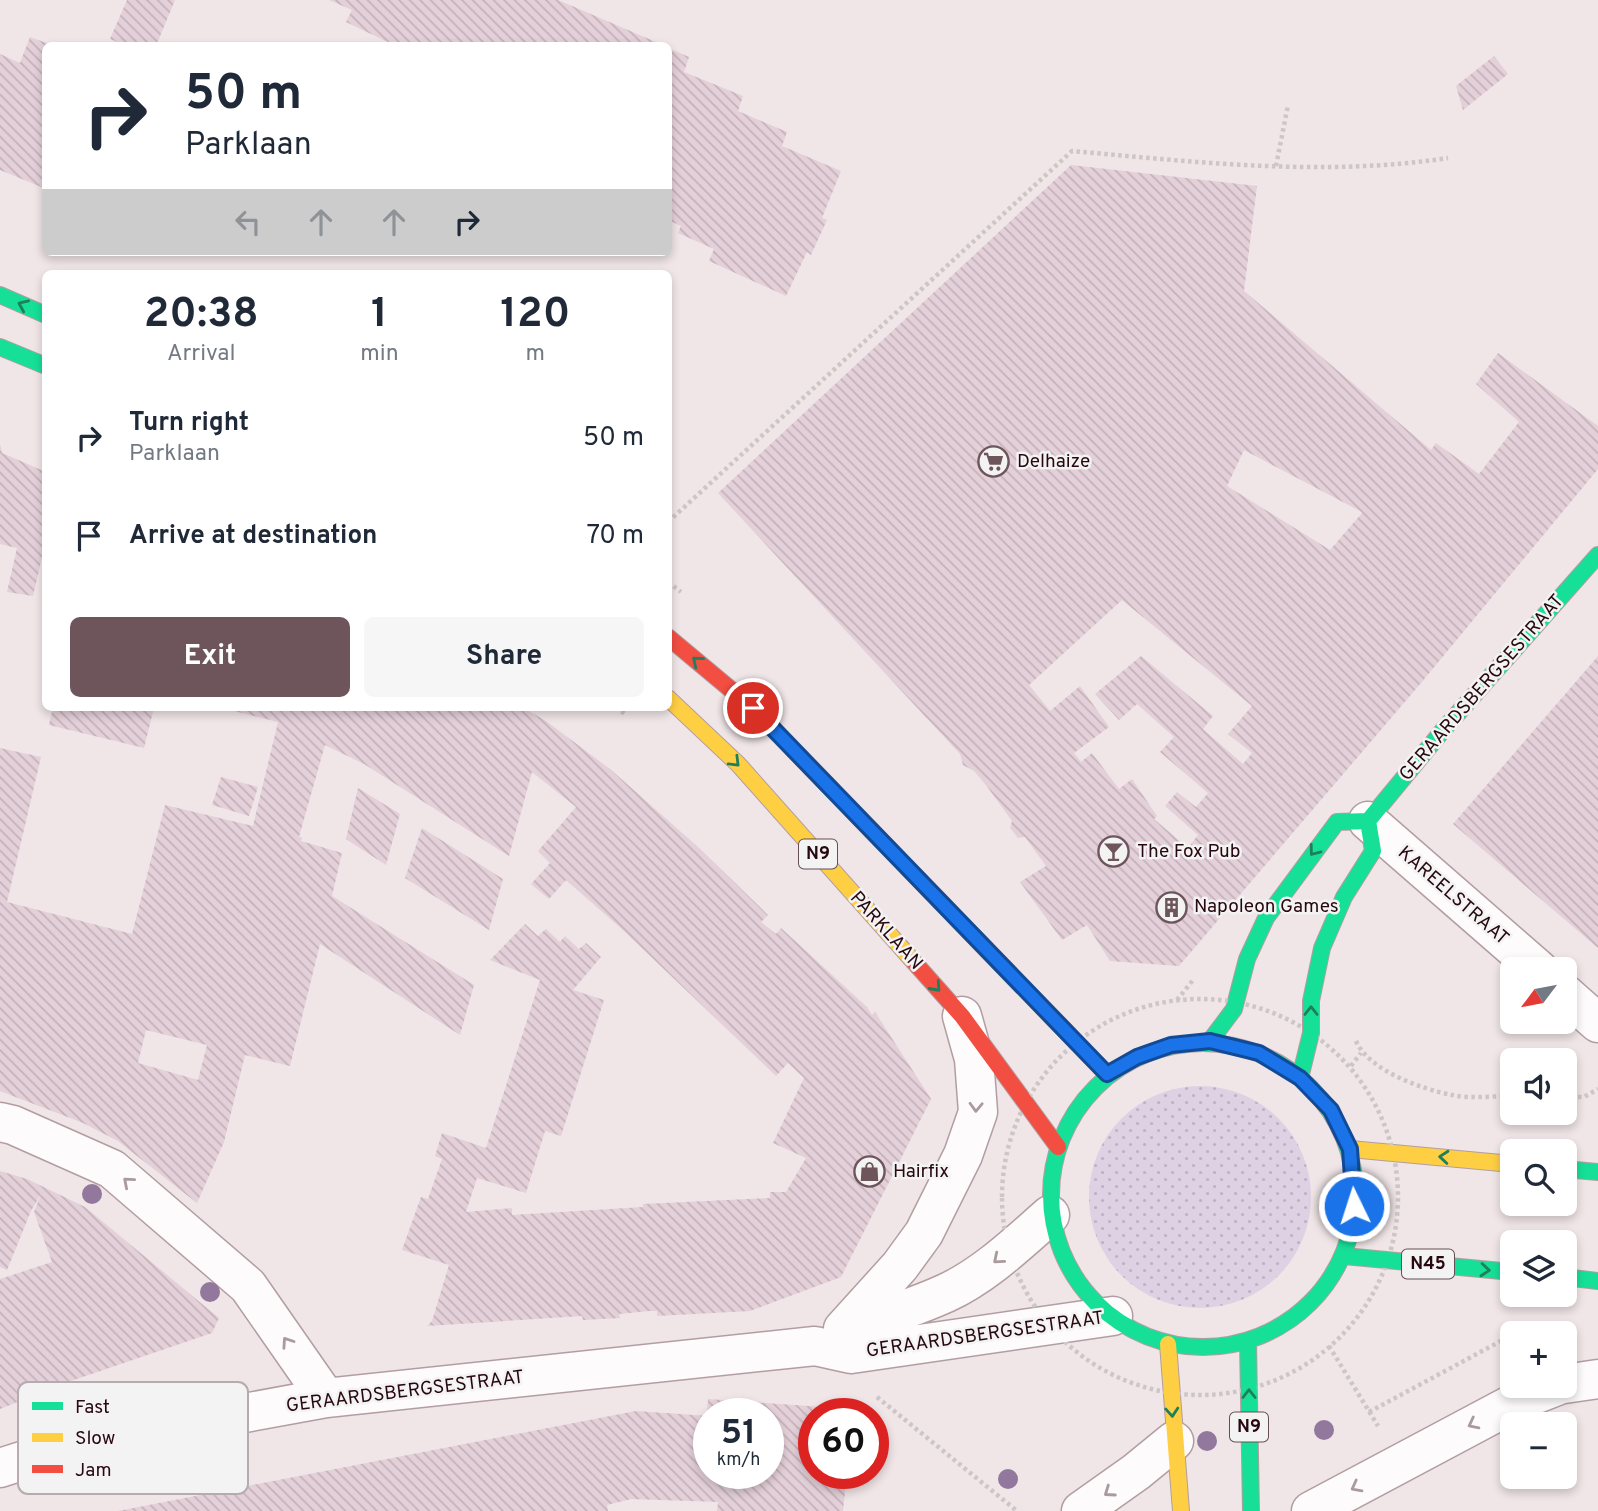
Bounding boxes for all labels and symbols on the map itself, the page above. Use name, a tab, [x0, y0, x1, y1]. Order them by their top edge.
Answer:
one-way arrow	[18, 299, 30, 313]
supermarket icon: Delhaize	[977, 445, 1011, 479]
place label: Delhaize	[1017, 450, 1090, 474]
street label: GERAARDSBERGSESTRAAT	[1394, 590, 1570, 786]
one-way arrow	[692, 657, 705, 669]
pin	[723, 678, 783, 738]
one-way arrow	[727, 754, 740, 767]
bar icon: The Fox Pub	[1097, 835, 1131, 869]
road number: N9	[799, 840, 837, 868]
place label: The Fox Pub	[1137, 840, 1240, 864]
street label: KAREELSTRAAT	[1392, 841, 1514, 951]
one-way arrow	[1310, 844, 1323, 856]
street label: PARKLAAN	[844, 887, 928, 975]
building icon: Napoleon Games	[1154, 890, 1188, 924]
place label: Napoleon Games	[1194, 895, 1339, 919]
north arrow	[1500, 957, 1577, 1034]
one-way arrow	[928, 979, 940, 992]
one-way arrow	[1303, 1006, 1319, 1016]
one-way arrow	[968, 1102, 983, 1113]
one-way arrow	[1438, 1150, 1449, 1165]
shop icon: Hairfix	[853, 1155, 887, 1189]
place label: Hairfix	[893, 1160, 949, 1184]
position arrow	[1317, 1169, 1391, 1243]
one-way arrow	[123, 1178, 136, 1190]
road number: N45	[1402, 1250, 1454, 1279]
one-way arrow	[994, 1251, 1006, 1264]
one-way arrow	[1480, 1262, 1491, 1277]
street label: GERAARDSBERGSESTRAAT	[865, 1306, 1105, 1364]
one-way arrow	[283, 1337, 295, 1350]
street label: GERAARDSBERGSESTRAAT	[285, 1365, 525, 1419]
legend	[18, 1382, 248, 1494]
one-way arrow	[1241, 1388, 1257, 1399]
text: Fast	[75, 1396, 110, 1420]
speed limit sign: 60	[798, 1398, 889, 1489]
one-way arrow	[1164, 1407, 1179, 1418]
road number: N9	[1230, 1412, 1268, 1442]
one-way arrow	[1468, 1415, 1480, 1429]
text: Slow	[75, 1427, 115, 1451]
text: Jam	[75, 1459, 112, 1483]
one-way arrow	[1351, 1479, 1363, 1492]
one-way arrow	[1104, 1484, 1117, 1496]

